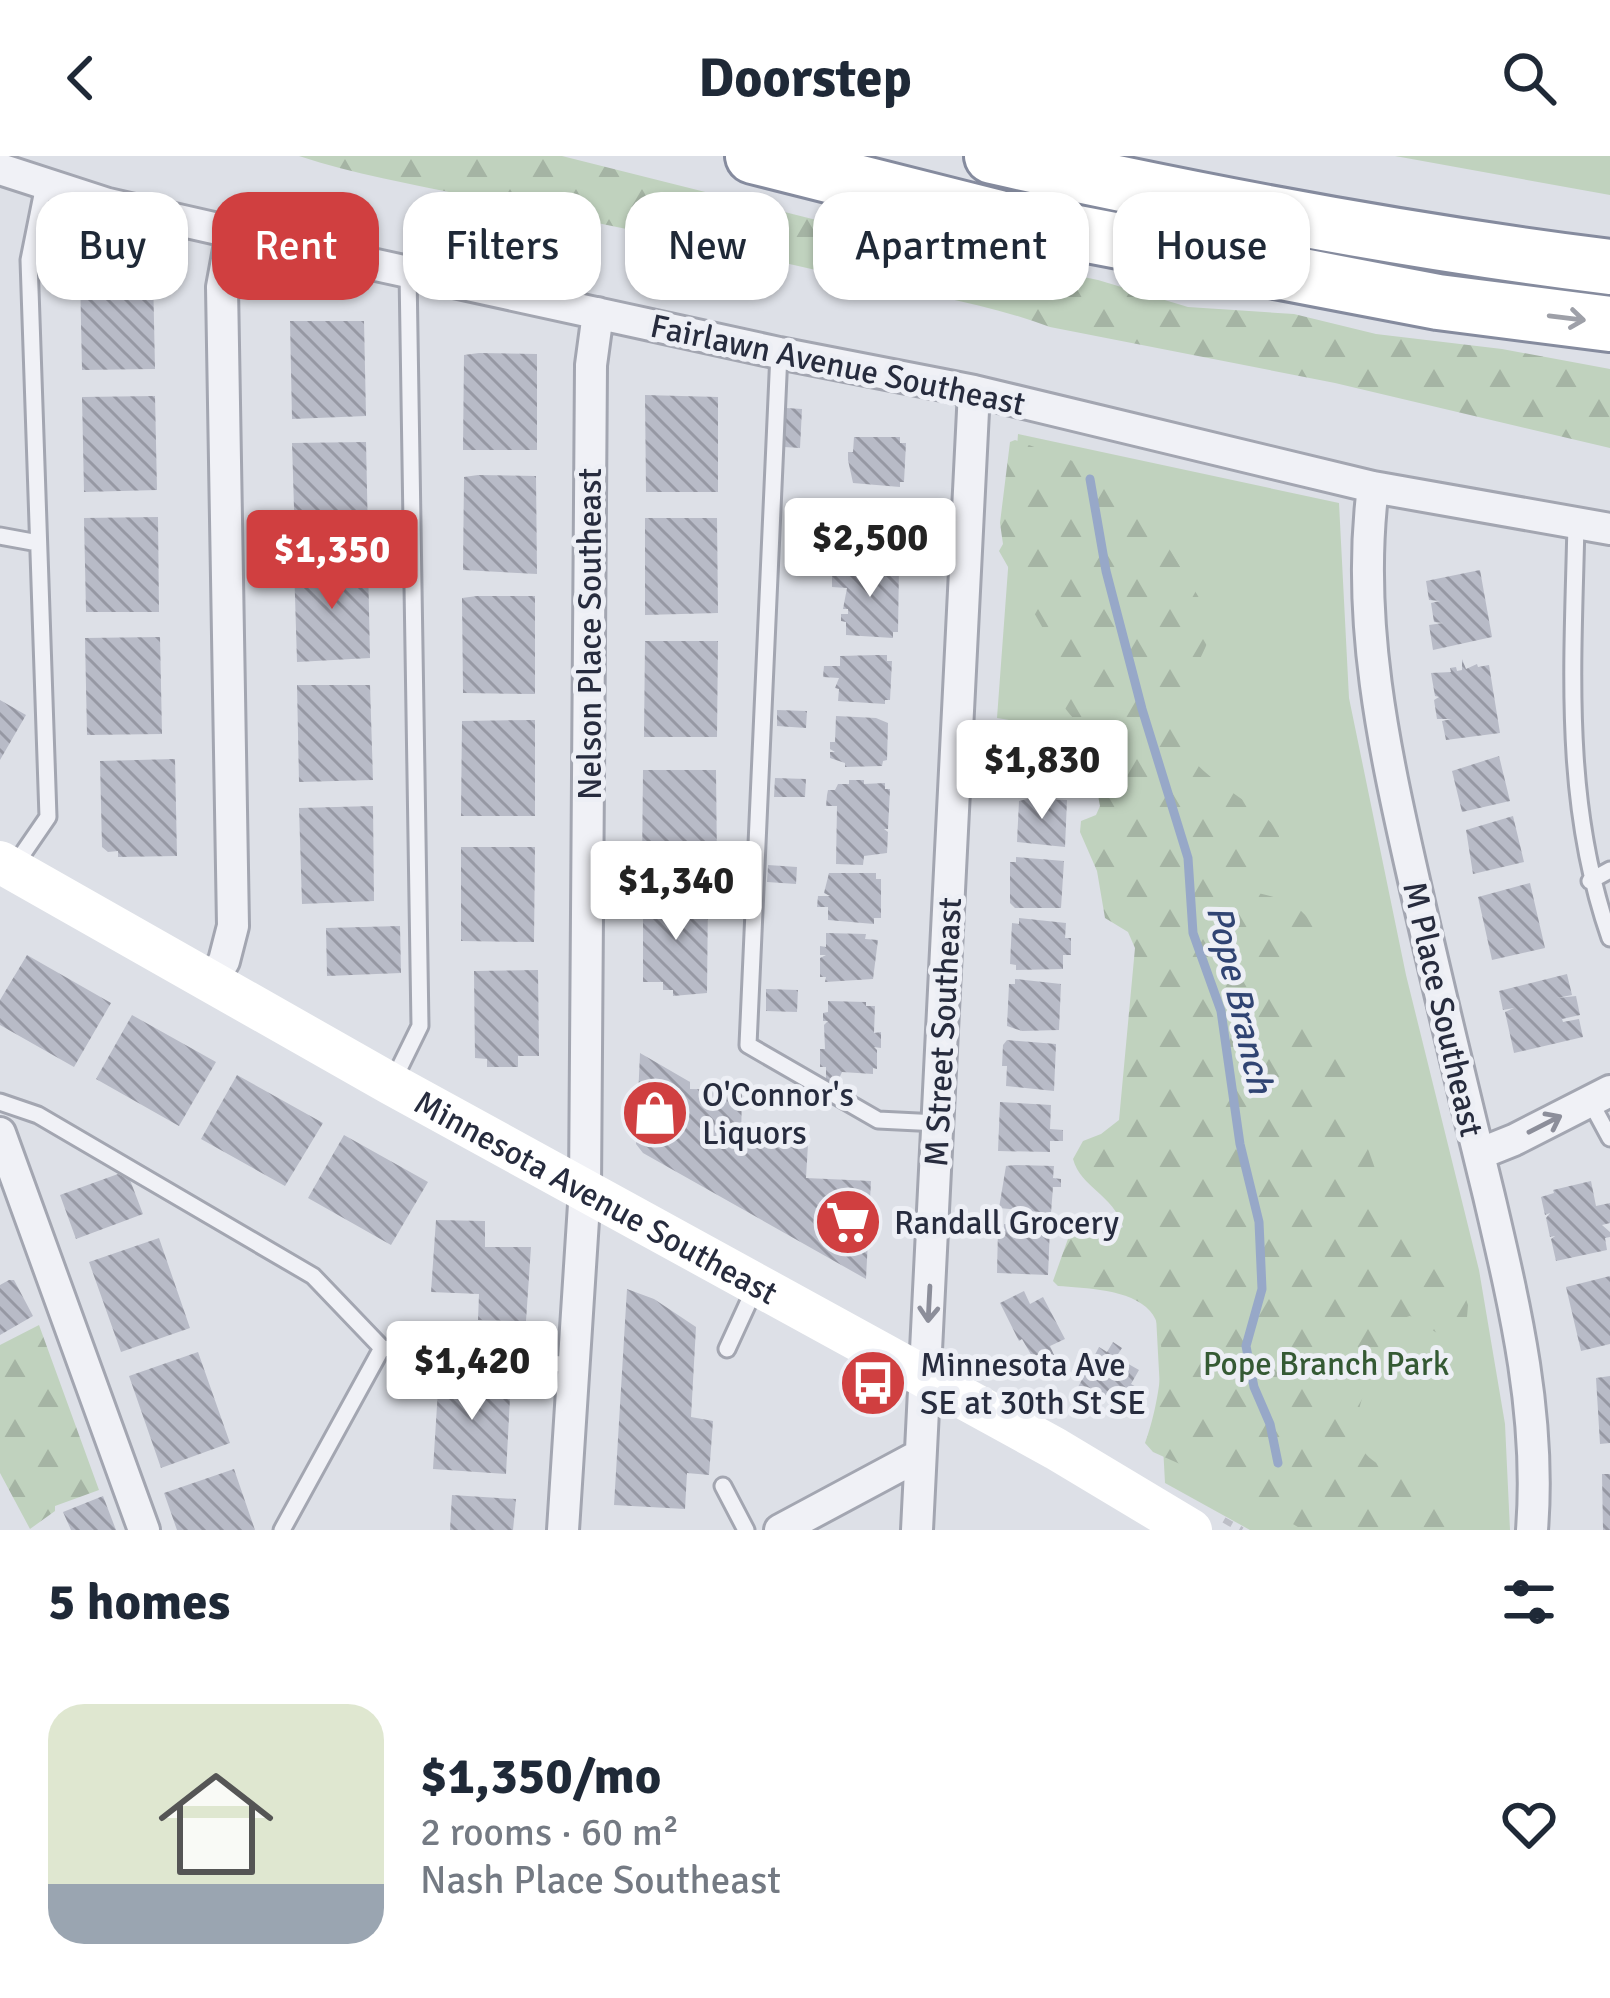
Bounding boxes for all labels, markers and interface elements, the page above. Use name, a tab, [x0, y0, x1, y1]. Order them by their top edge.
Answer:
icon: back	[48, 45, 114, 111]
text: Doorstep	[698, 45, 912, 112]
icon: search	[1496, 45, 1562, 111]
chip: Buy	[36, 192, 188, 300]
chip: Rent	[212, 192, 379, 300]
chip: Filters	[403, 192, 601, 300]
chip: New	[625, 192, 789, 300]
chip: Apartment	[813, 192, 1089, 300]
chip: House	[1113, 192, 1310, 300]
street label: Fairlawn Avenue Southeast	[647, 306, 1029, 425]
one-way arrow	[1547, 307, 1586, 330]
street label: Nelson Place Southeast	[570, 468, 611, 800]
pin: $2,500	[772, 498, 968, 600]
pin: $1,350	[234, 510, 430, 612]
text: $2,500	[812, 513, 928, 561]
text: $1,350	[274, 525, 390, 573]
pin: $1,830	[944, 720, 1140, 822]
text: $1,830	[984, 735, 1100, 783]
pin: $1,340	[578, 841, 774, 943]
text: $1,340	[618, 856, 734, 904]
street label: M Place Southeast	[1393, 878, 1492, 1141]
street label: M Street Southeast	[916, 896, 971, 1168]
water label: Pope Branch	[1196, 901, 1283, 1099]
place label: O'Connor's Liquors	[702, 1075, 854, 1154]
shop icon: O'Connor's Liquors	[620, 1078, 690, 1148]
street label: Minnesota Avenue Southeast	[407, 1082, 784, 1314]
one-way arrow	[1527, 1112, 1563, 1135]
supermarket icon: Randall Grocery	[813, 1187, 883, 1257]
place label: Randall Grocery	[894, 1203, 1120, 1244]
one-way arrow	[917, 1284, 940, 1323]
pin: $1,420	[374, 1321, 570, 1423]
text: $1,420	[414, 1336, 530, 1384]
park label: Pope Branch Park	[1203, 1344, 1449, 1385]
place label: Minnesota Ave SE at 30th St SE	[920, 1345, 1146, 1424]
bus stop icon: Minnesota Ave SE at 30th St SE	[838, 1348, 908, 1418]
icon: filters	[1496, 1569, 1562, 1635]
text: 5 homes	[48, 1571, 230, 1634]
text: $1,350/mo	[420, 1745, 661, 1808]
icon: home	[144, 1752, 288, 1896]
icon: heart	[1496, 1791, 1562, 1857]
text: 2 rooms · 60 m²	[420, 1808, 679, 1856]
text: Nash Place Southeast	[420, 1856, 781, 1904]

